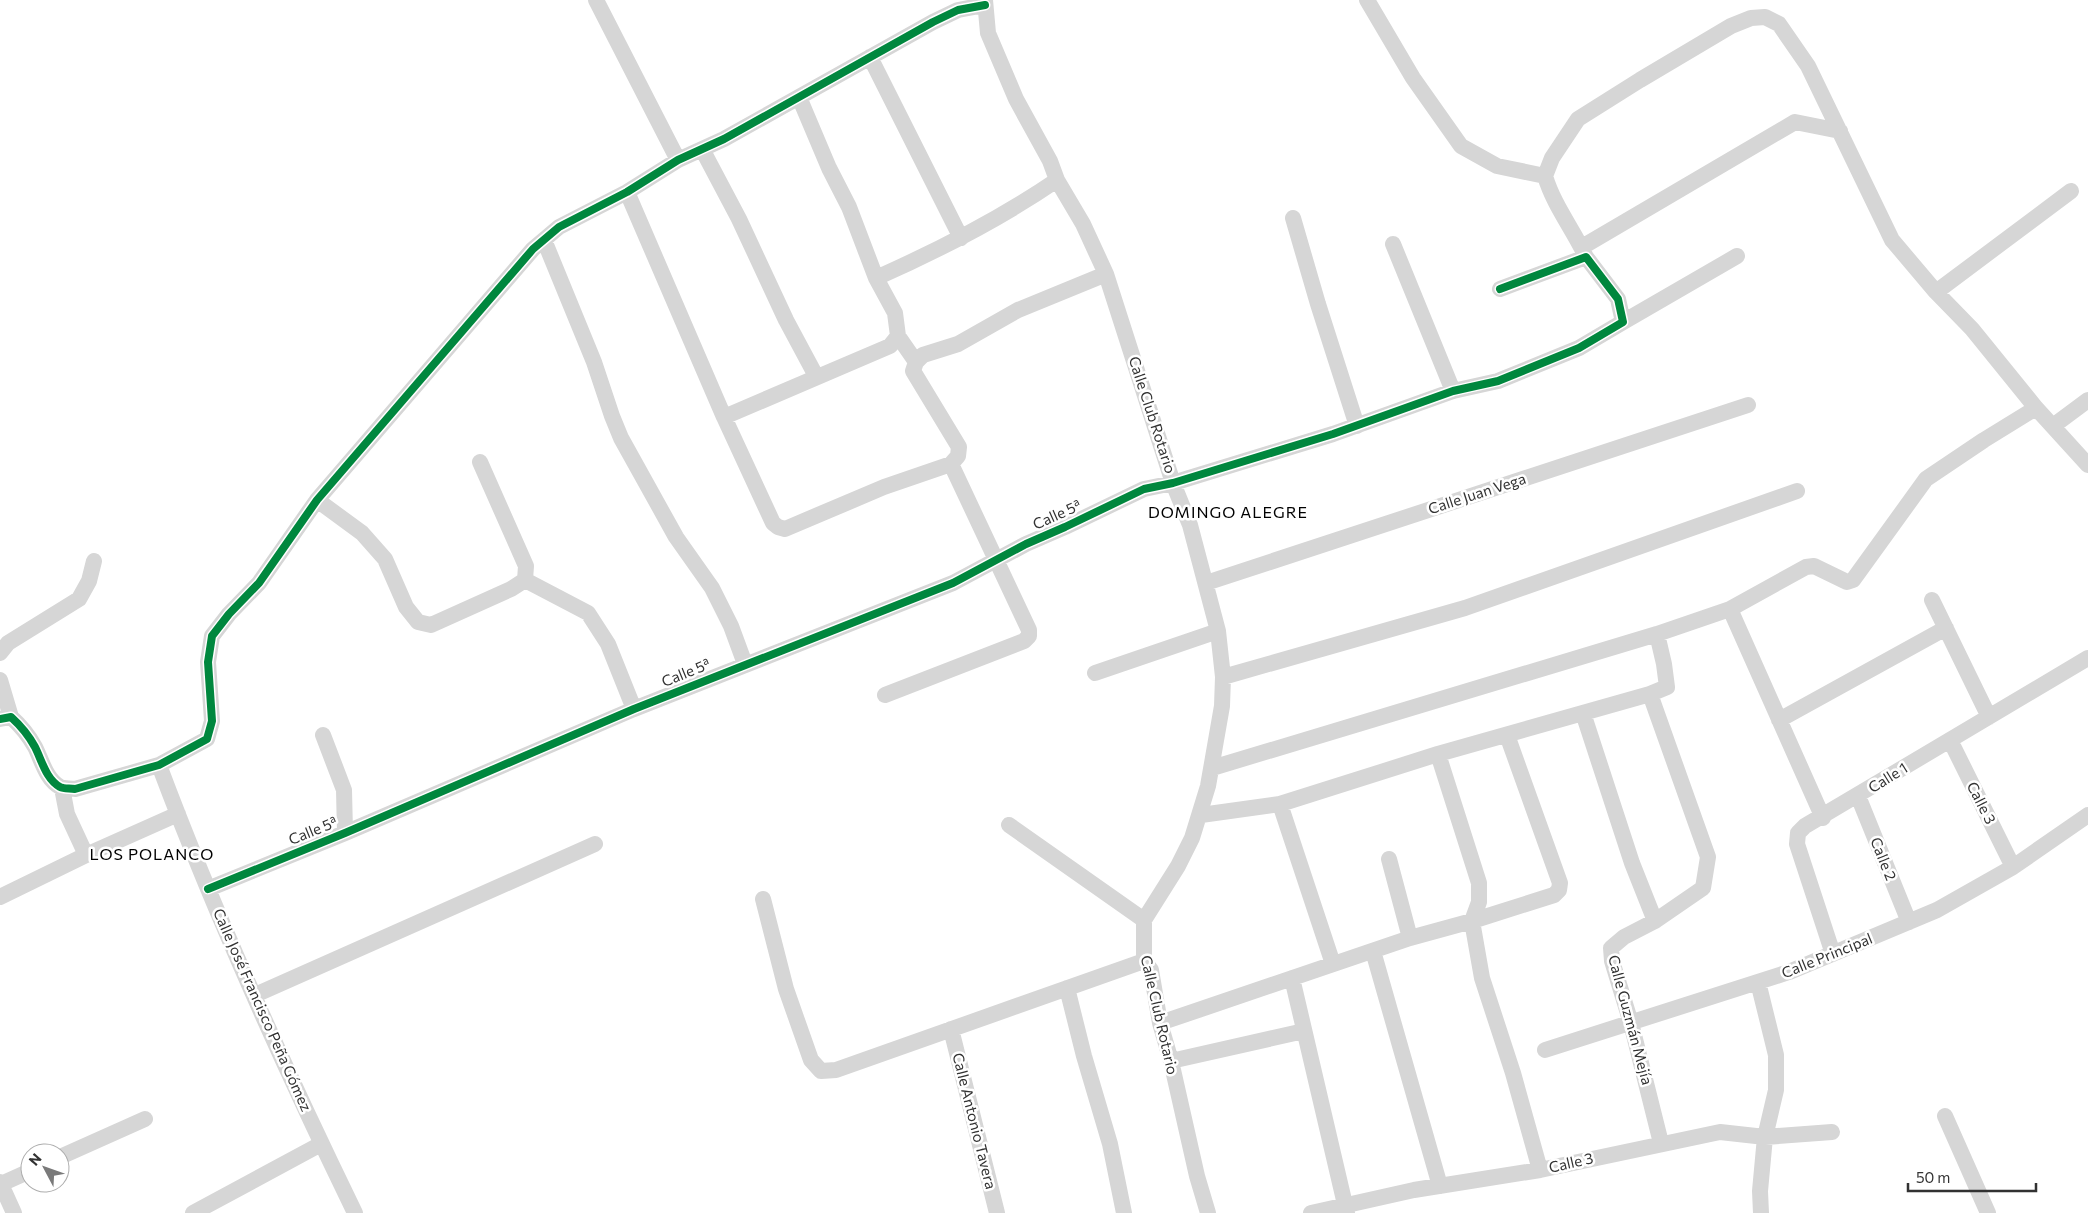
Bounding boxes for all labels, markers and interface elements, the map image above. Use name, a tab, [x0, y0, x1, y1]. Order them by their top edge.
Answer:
street label: Calle Club Rotario	[1126, 354, 1180, 475]
street label: Calle Juan Vega	[1426, 469, 1528, 517]
street label: Calle 5ª	[1030, 495, 1084, 533]
district label: DOMINGO ALEGRE	[1148, 502, 1308, 521]
street label: Calle 5ª	[659, 654, 713, 690]
street label: Calle 1	[1864, 758, 1910, 796]
street label: Calle 3	[1964, 778, 2000, 827]
street label: Calle 5ª	[286, 812, 340, 848]
street label: Calle 2	[1867, 834, 1901, 883]
district label: LOS POLANCO	[90, 844, 214, 863]
street label: Calle José Francisco Peña Gómez	[210, 905, 316, 1114]
street label: Calle Principal	[1779, 929, 1875, 981]
street label: Calle Club Rotario	[1137, 953, 1182, 1076]
street label: Calle Guzmán Mejía	[1605, 953, 1657, 1087]
street label: Calle Antonio Tavera	[949, 1051, 1001, 1191]
north arrow	[20, 1143, 70, 1193]
street label: Calle 3	[1547, 1148, 1595, 1176]
text: N	[25, 1150, 45, 1169]
scale bar	[1908, 1160, 2036, 1192]
text: 50 m	[1916, 1168, 1950, 1186]

